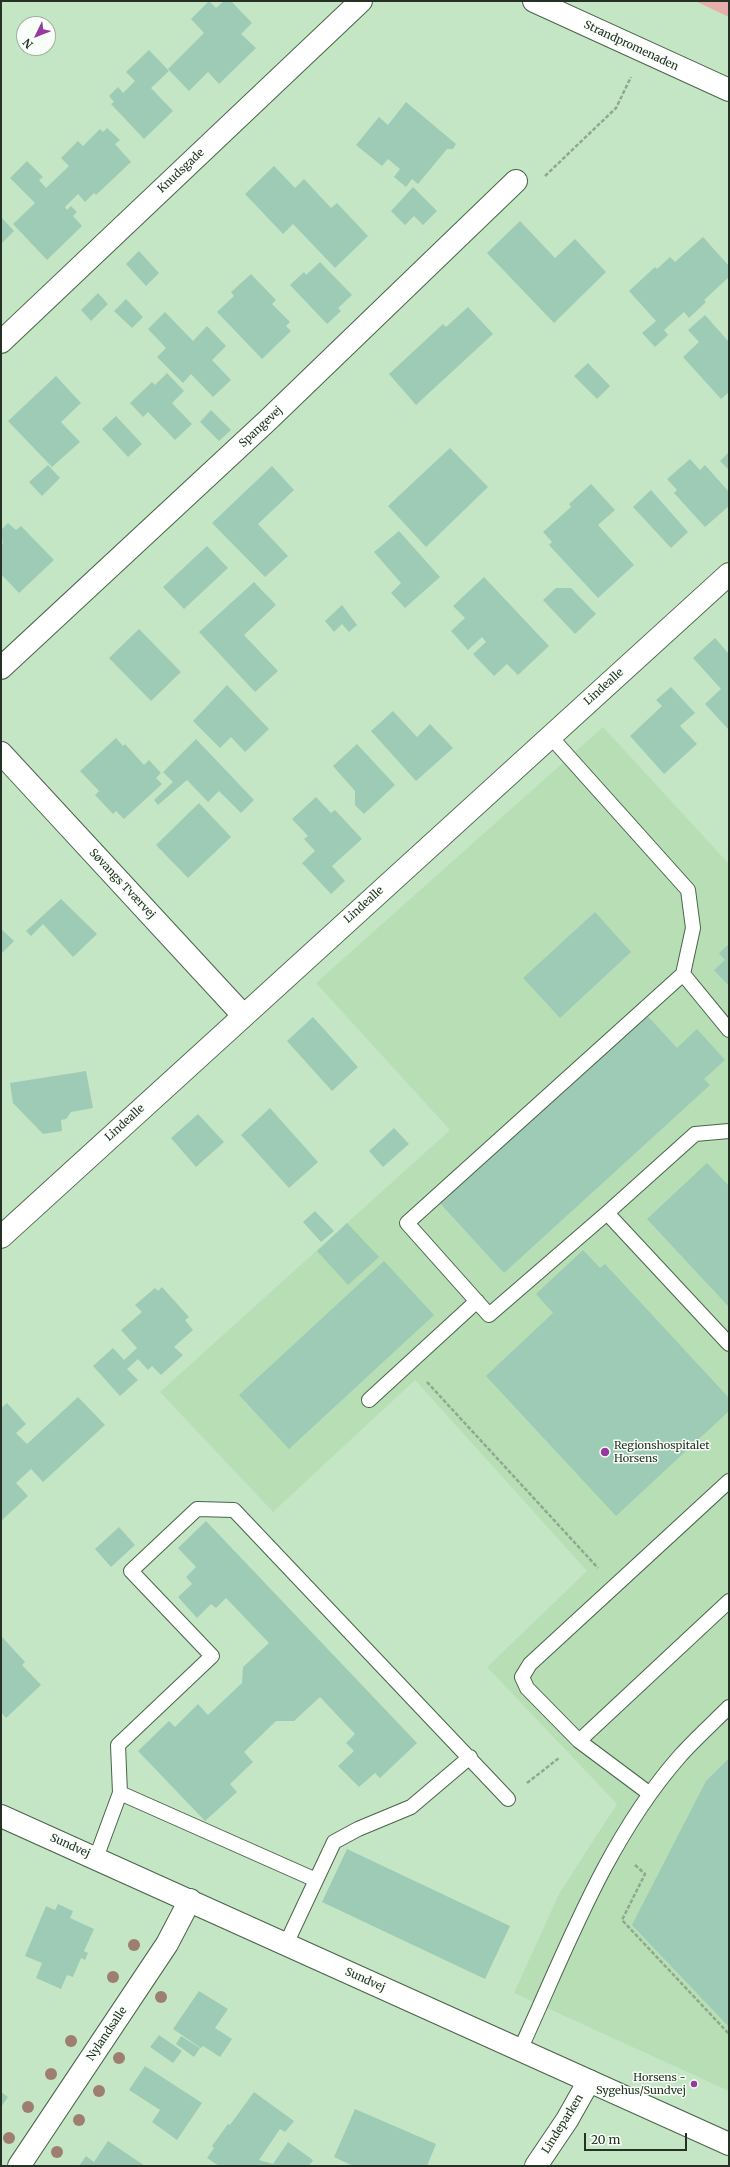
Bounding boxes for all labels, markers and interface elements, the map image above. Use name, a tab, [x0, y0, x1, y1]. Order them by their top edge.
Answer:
north arrow	[16, 16, 56, 56]
street label: Strandpromenaden	[582, 18, 680, 74]
text: N	[20, 36, 36, 51]
street label: Knudsgade	[155, 146, 207, 196]
street label: Spangevej	[237, 404, 285, 450]
street label: Lindealle	[582, 666, 626, 708]
street label: Søvangs Tværvej	[86, 846, 158, 922]
street label: Lindealle	[342, 884, 386, 926]
street label: Lindealle	[103, 1102, 147, 1144]
place label: Regionshospitalet Horsens	[614, 1439, 709, 1465]
marker: Regionshospitalet Horsens	[599, 1446, 611, 1458]
street label: Sundvej	[48, 1831, 92, 1861]
street label: Sundvej	[343, 1965, 387, 1995]
street label: Nylandsalle	[84, 2005, 130, 2063]
place label: Horsens - Sygehus/Sundvej	[596, 2071, 686, 2097]
marker: Horsens - Sygehus/Sundvej	[689, 2079, 699, 2089]
street label: Lindeparken	[540, 2092, 586, 2156]
scale bar	[586, 2125, 689, 2151]
text: 20 m	[591, 2132, 620, 2147]

